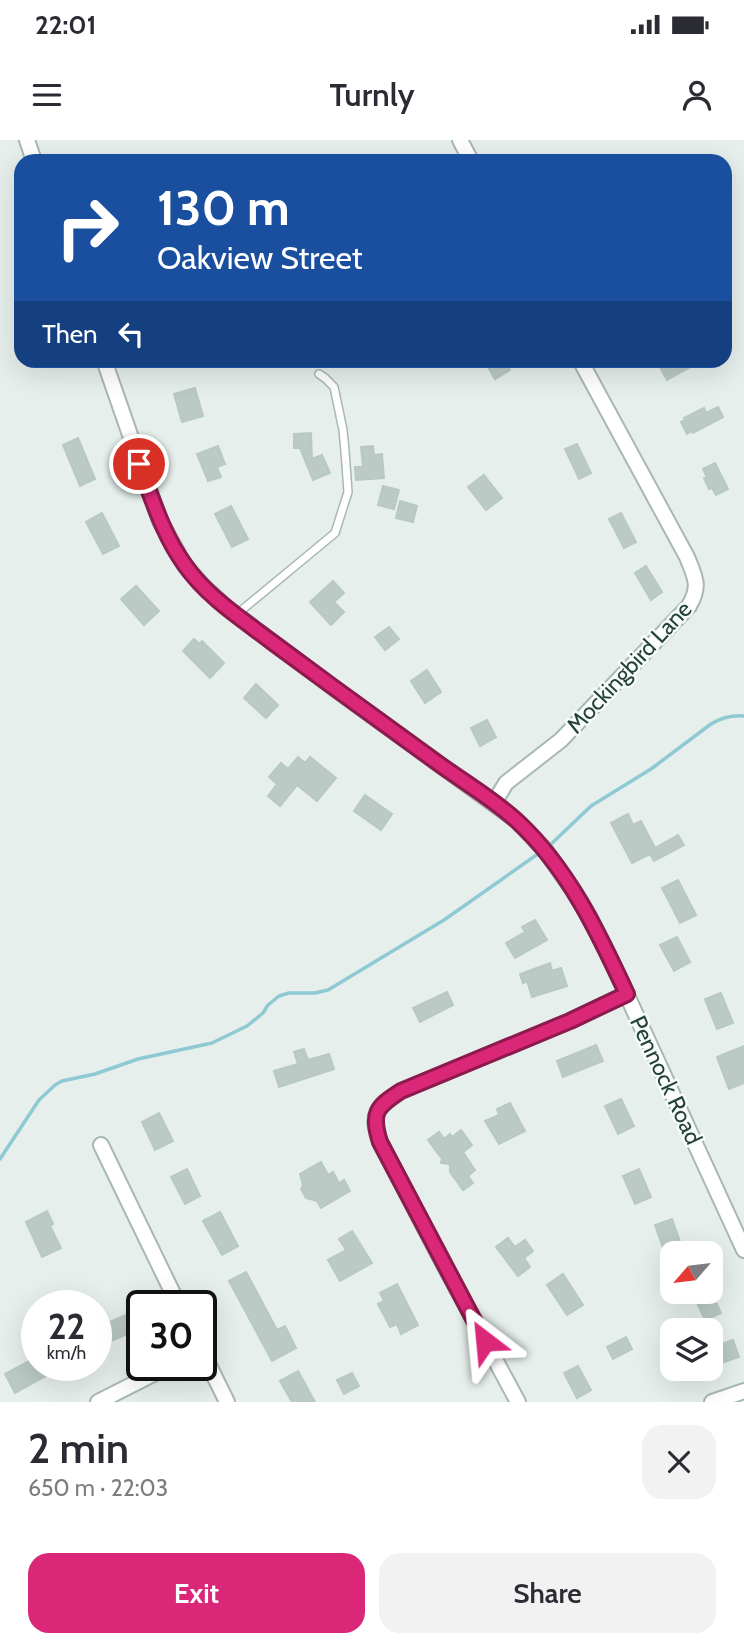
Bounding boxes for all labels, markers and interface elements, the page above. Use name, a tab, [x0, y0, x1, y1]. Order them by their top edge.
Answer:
text: 22:01	[35, 9, 96, 41]
text: Turnly	[329, 75, 415, 114]
icon: menu	[28, 76, 66, 114]
icon: person	[678, 76, 716, 114]
text: 130 m	[157, 178, 290, 237]
icon: right	[42, 182, 133, 273]
text: Oakview Street	[157, 238, 363, 277]
icon: left	[112, 315, 150, 353]
text: Then	[42, 318, 98, 350]
pin	[109, 434, 169, 494]
icon: arrive	[120, 445, 158, 483]
street label: Mockingbird Lane	[561, 595, 698, 739]
street label: Pennock Road	[624, 1011, 708, 1149]
north arrow	[660, 1241, 723, 1304]
map controls	[660, 1241, 723, 1381]
speed limit sign: 30	[126, 1290, 217, 1381]
position arrow	[448, 1304, 522, 1378]
text: 22	[48, 1305, 85, 1348]
button: layers	[660, 1318, 723, 1381]
text: km/h	[47, 1342, 86, 1364]
text: 2 min	[28, 1422, 129, 1474]
button: close	[642, 1425, 716, 1499]
text: 650 m · 22:03	[28, 1474, 168, 1502]
button: Exit	[28, 1553, 365, 1633]
button: Share	[379, 1553, 716, 1633]

